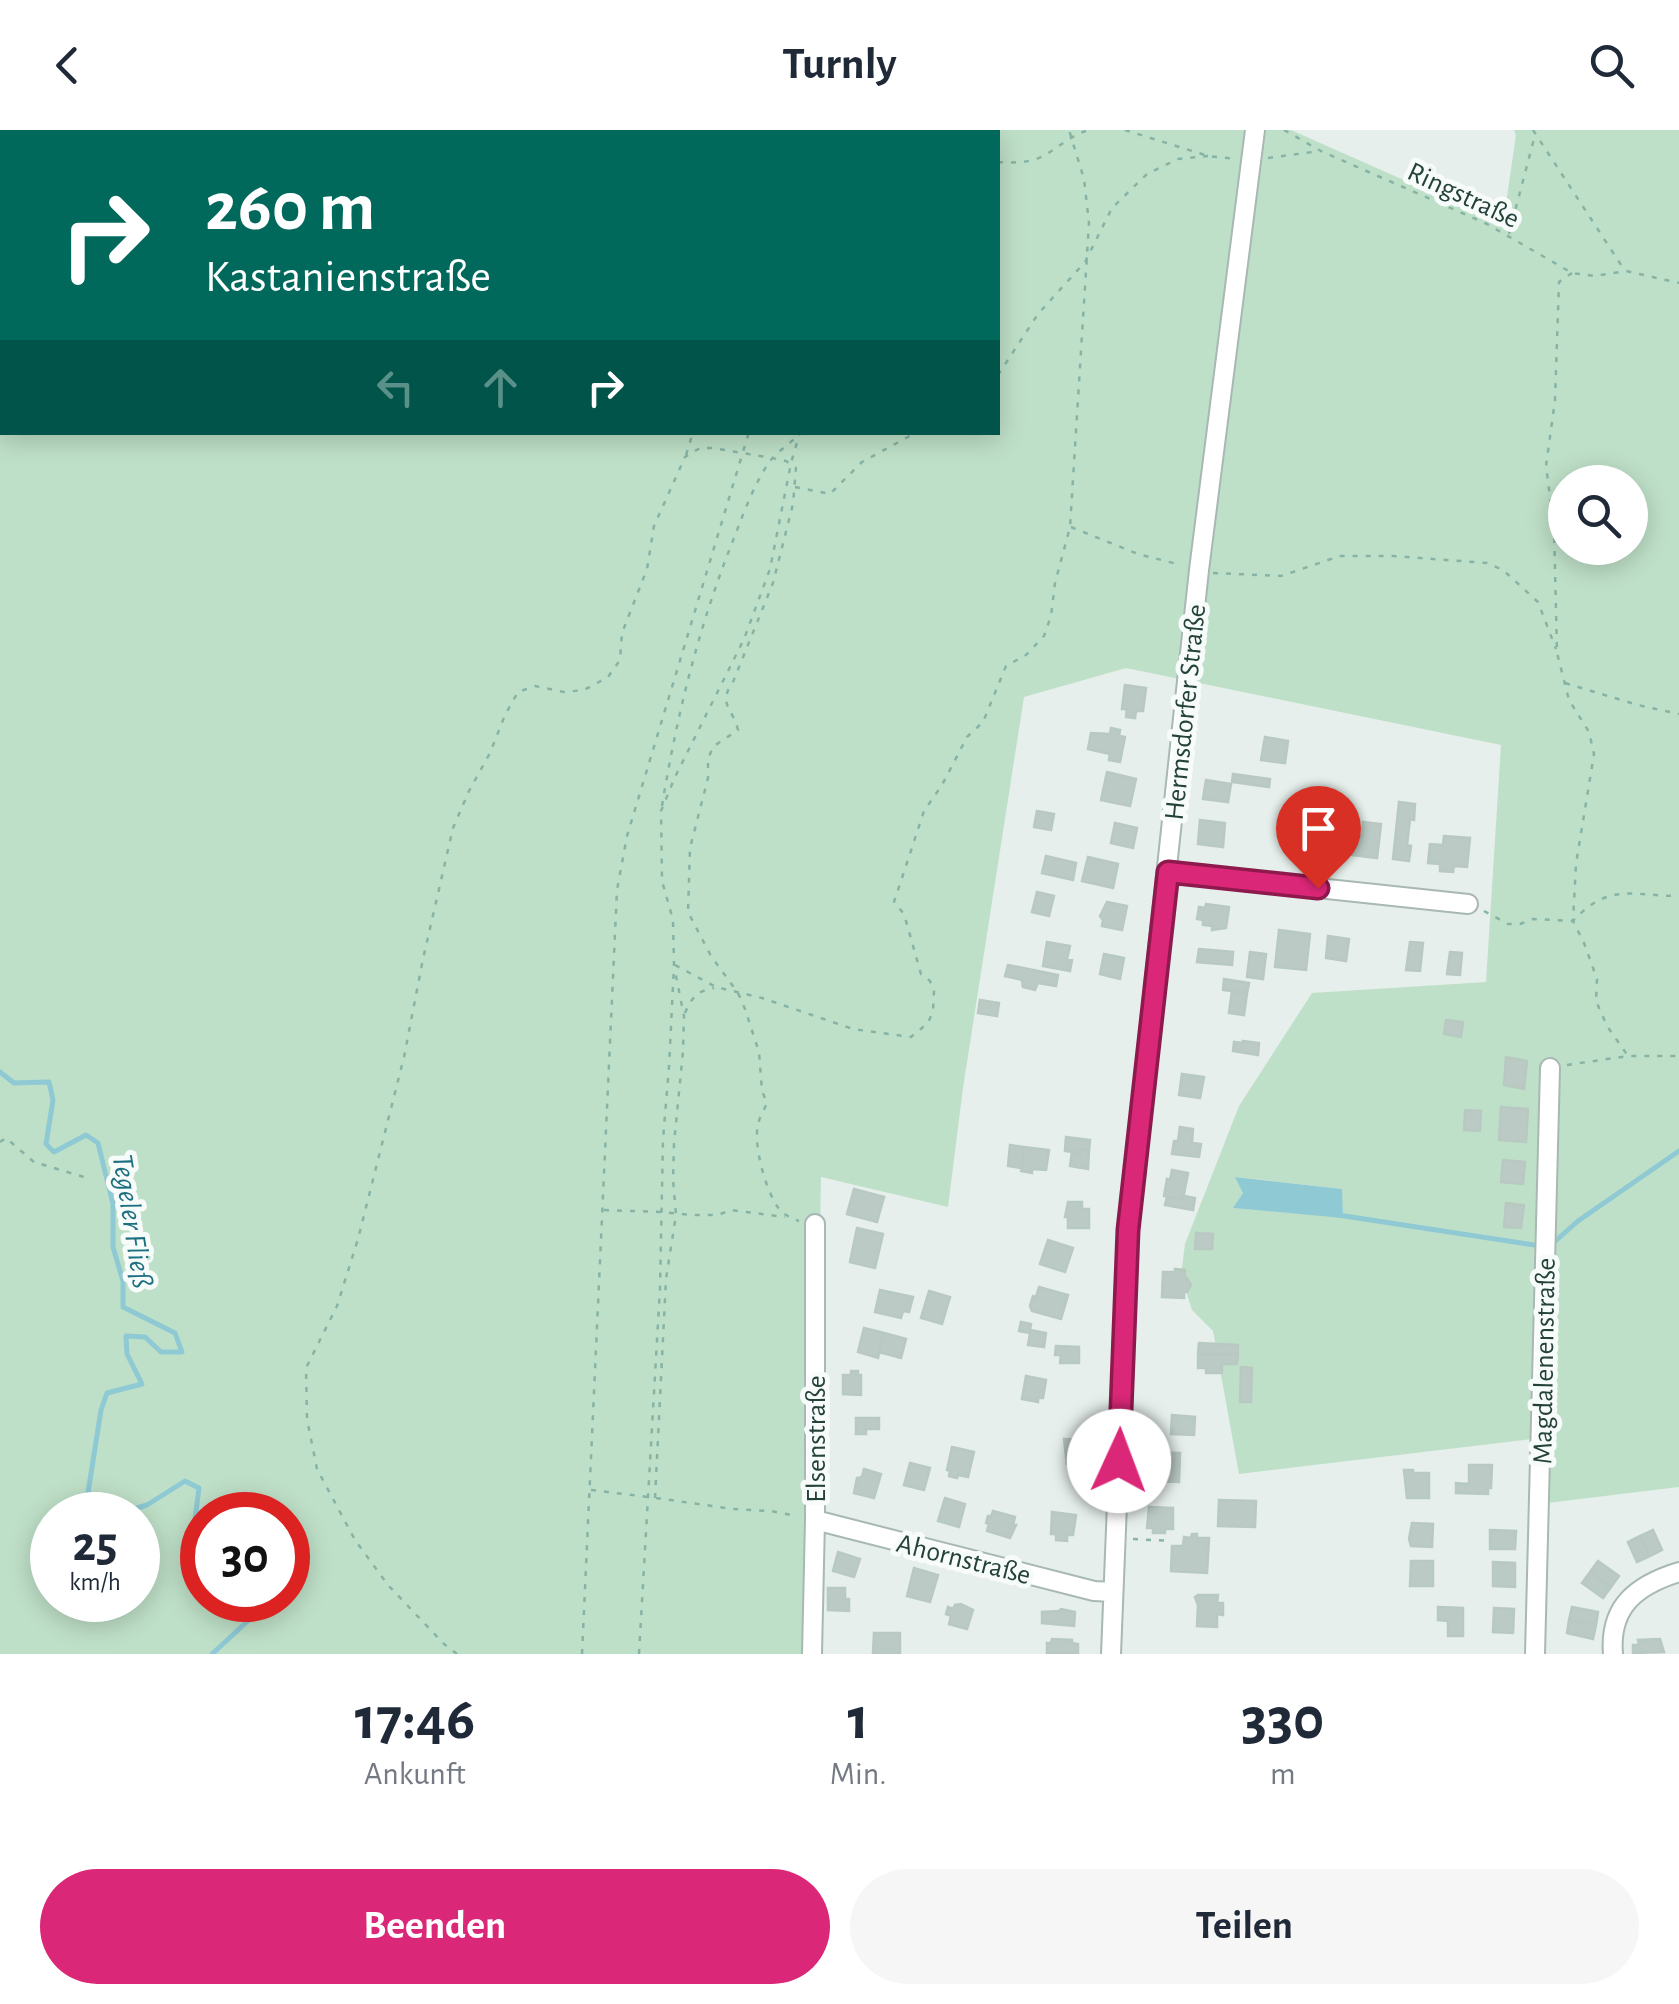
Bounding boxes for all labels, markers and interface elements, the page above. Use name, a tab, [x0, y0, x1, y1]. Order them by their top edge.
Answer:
icon: back	[40, 38, 95, 93]
icon: search	[1584, 38, 1639, 93]
text: Turnly	[782, 42, 897, 87]
street label: Ringstraße	[1403, 158, 1523, 234]
icon: right	[40, 170, 170, 300]
text: 260 m	[205, 173, 375, 243]
text: Kastanienstraße	[205, 255, 491, 300]
icon: left	[368, 360, 423, 415]
icon: ahead	[473, 360, 528, 415]
icon: right	[578, 360, 633, 415]
map controls	[1548, 465, 1648, 565]
button: search	[1548, 465, 1648, 565]
street label: Hermsdorfer Straße	[1161, 603, 1211, 822]
pin	[1276, 786, 1361, 889]
icon: arrive	[1291, 801, 1346, 856]
water label: Tegeler Fließ	[107, 1152, 157, 1290]
street label: Magdalenenstraße	[1529, 1257, 1561, 1465]
street label: Elsenstraße	[803, 1375, 831, 1503]
position arrow	[1067, 1409, 1171, 1513]
speed limit sign: 30	[180, 1492, 310, 1622]
text: 25	[72, 1520, 118, 1570]
street label: Ahornstraße	[894, 1530, 1033, 1590]
text: km/h	[69, 1570, 121, 1595]
text: 17:46	[355, 1690, 475, 1750]
text: 1	[847, 1690, 869, 1750]
text: 330	[1241, 1690, 1324, 1750]
text: Ankunft	[364, 1758, 466, 1790]
text: Min.	[830, 1758, 887, 1790]
text: m	[1270, 1758, 1296, 1790]
button: Beenden	[40, 1869, 830, 1984]
button: Teilen	[850, 1869, 1639, 1984]

